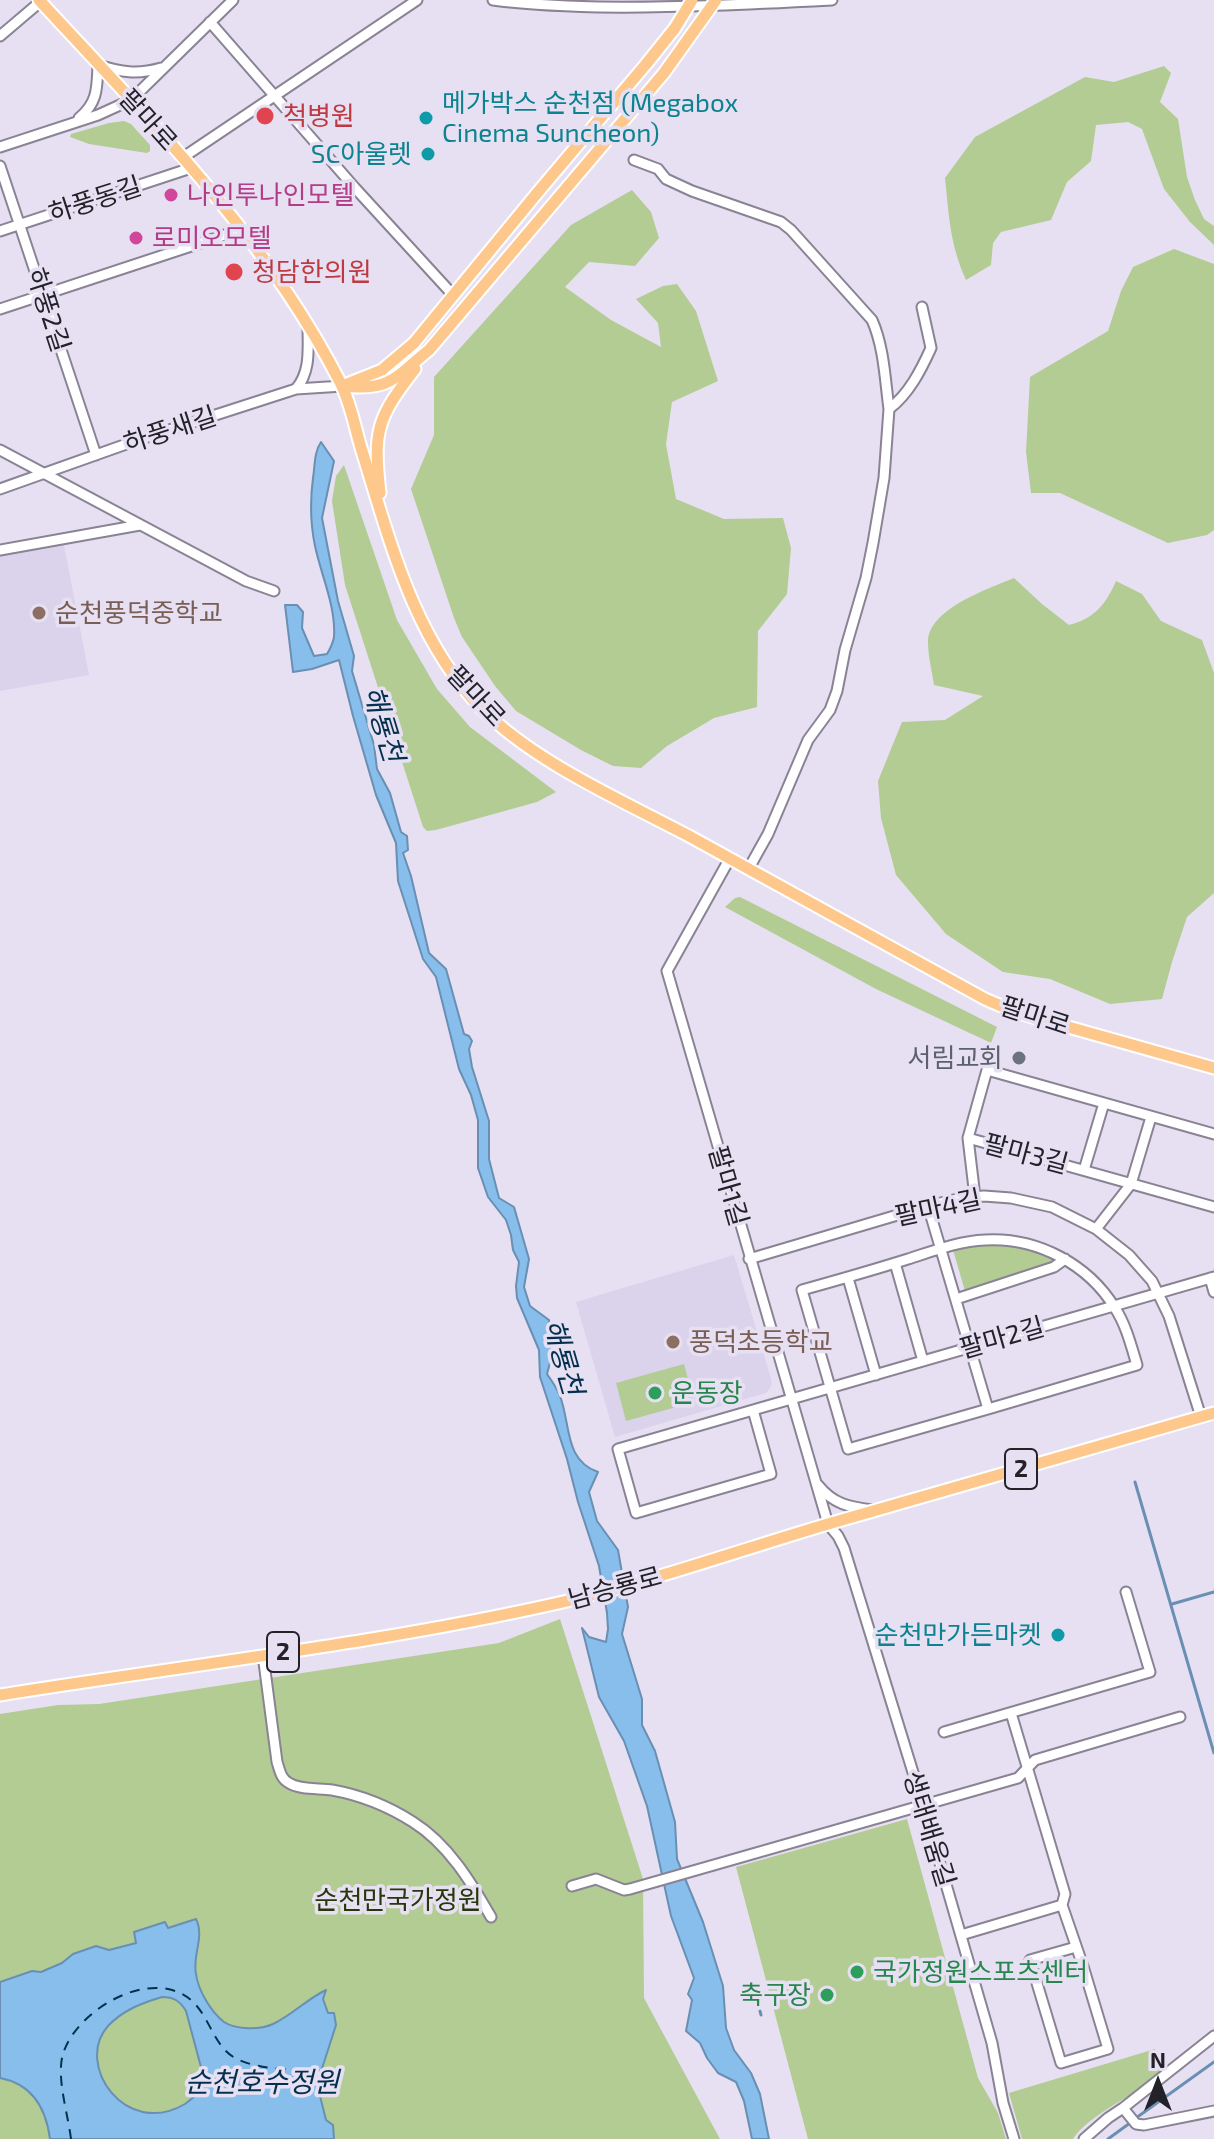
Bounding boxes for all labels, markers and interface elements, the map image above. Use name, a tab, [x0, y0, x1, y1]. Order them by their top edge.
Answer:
street label: 팔마로	[112, 83, 184, 157]
place label: 메가박스 순천점 (Megabox Cinema Suncheon)	[442, 87, 738, 148]
place label: 척병원	[283, 100, 355, 132]
marker: 척병원	[254, 105, 276, 127]
marker: 메가박스 순천점 (Megabox Cinema Suncheon)	[417, 109, 435, 127]
place label: SC아울렛	[311, 138, 412, 170]
marker: SC아울렛	[419, 145, 437, 163]
street label: 하풍동길	[45, 170, 145, 230]
place label: 나인투나인모텔	[187, 179, 354, 211]
marker: 나인투나인모텔	[162, 186, 180, 204]
place label: 로미오모텔	[152, 222, 272, 254]
marker: 로미오모텔	[127, 229, 145, 247]
place label: 청담한의원	[252, 256, 372, 288]
marker: 청담한의원	[223, 261, 245, 283]
street label: 하풍2길	[20, 264, 76, 356]
street label: 하풍새길	[120, 400, 220, 460]
place label: 순천풍덕중학교	[55, 597, 222, 629]
marker: 순천풍덕중학교	[30, 604, 48, 622]
street label: 팔마로	[440, 659, 512, 733]
water label: 해룡천	[356, 682, 410, 766]
street label: 팔마로	[996, 990, 1074, 1042]
place label: 서림교회	[907, 1042, 1003, 1074]
marker: 서림교회	[1010, 1049, 1028, 1067]
street label: 팔마3길	[980, 1128, 1072, 1180]
street label: 팔마1길	[702, 1142, 754, 1230]
street label: 팔마4길	[892, 1184, 984, 1232]
street label: 팔마2길	[956, 1311, 1048, 1365]
water label: 해룡천	[536, 1315, 590, 1399]
place label: 풍덕초등학교	[689, 1326, 833, 1358]
marker: 풍덕초등학교	[664, 1333, 682, 1351]
place label: 운동장	[671, 1377, 743, 1409]
marker: 운동장	[646, 1384, 664, 1402]
road number: 2	[1005, 1449, 1037, 1489]
street label: 남승룡로	[565, 1561, 665, 1615]
place label: 순천만가든마켓	[875, 1619, 1042, 1651]
marker: 순천만가든마켓	[1049, 1626, 1067, 1644]
road number: 2	[267, 1632, 299, 1672]
street label: 생태배움길	[897, 1767, 961, 1891]
park label: 순천만국가정원	[314, 1884, 482, 1916]
place label: 국가정원스포츠센터	[873, 1956, 1088, 1988]
marker: 국가정원스포츠센터	[848, 1963, 866, 1981]
place label: 축구장	[739, 1979, 811, 2011]
marker: 축구장	[818, 1986, 836, 2004]
north arrow	[1118, 2043, 1198, 2123]
text: N	[1150, 2046, 1166, 2072]
water label: 순천호수정원	[185, 2066, 339, 2100]

